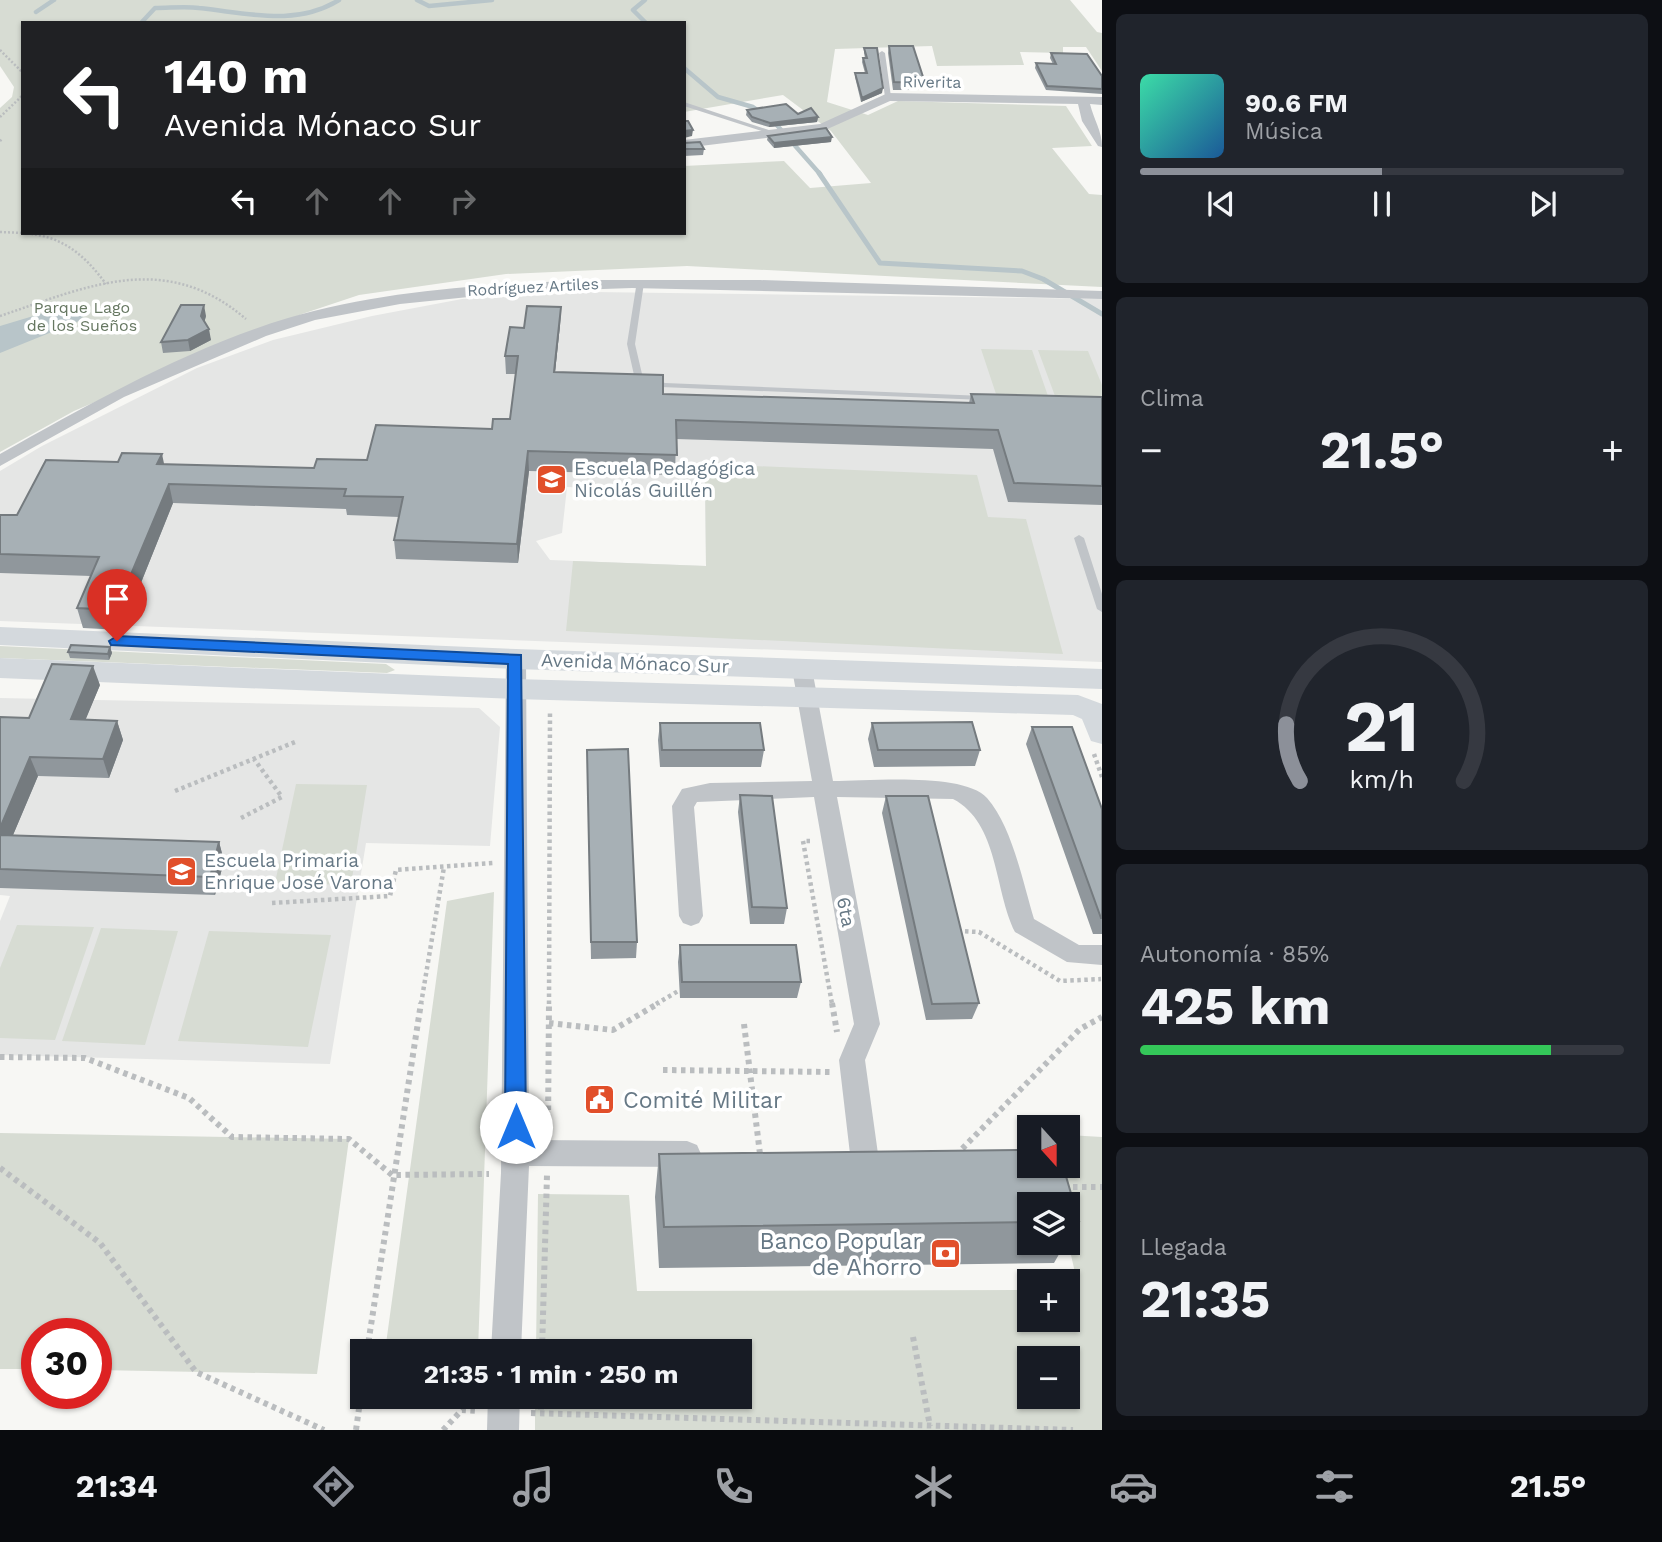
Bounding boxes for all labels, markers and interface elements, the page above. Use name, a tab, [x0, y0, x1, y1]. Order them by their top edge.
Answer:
text: 140 m	[164, 47, 308, 105]
icon: left	[49, 49, 140, 140]
street label: Riverita	[902, 72, 962, 92]
text: 90.6 FM	[1245, 88, 1348, 118]
text: Avenida Mónaco Sur	[164, 106, 481, 144]
text: Música	[1245, 118, 1323, 145]
icon: left	[225, 182, 263, 220]
icon: ahead	[298, 182, 336, 220]
icon: ahead	[371, 182, 409, 220]
icon: right	[444, 182, 482, 220]
icon: previous	[1202, 185, 1240, 223]
icon: pause	[1363, 185, 1401, 223]
icon: next	[1524, 185, 1562, 223]
street label: Rodríguez Artiles	[467, 274, 599, 300]
park label: Parque Lago de los Sueños	[27, 298, 137, 335]
text: Clima	[1140, 385, 1204, 412]
text: 21.5°	[1320, 420, 1444, 481]
text: −	[1140, 428, 1163, 472]
text: +	[1601, 428, 1624, 472]
place label: Escuela Pedagógica Nicolás Guillén	[574, 457, 755, 502]
school or university icon: Escuela Pedagógica Nicolás Guillén	[534, 462, 568, 496]
pin	[87, 569, 147, 641]
icon: arrive	[98, 580, 136, 618]
street label: Avenida Mónaco Sur	[540, 648, 730, 678]
text: 21	[1345, 683, 1419, 769]
text: km/h	[1350, 765, 1414, 794]
place label: Escuela Primaria Enrique José Varona	[204, 849, 394, 894]
school or university icon: Escuela Primaria Enrique José Varona	[164, 854, 198, 888]
street label: 6ta	[832, 895, 860, 929]
text: Autonomía · 85%	[1140, 941, 1329, 968]
text: 425 km	[1140, 976, 1330, 1037]
public building icon: Comité Militar	[583, 1083, 617, 1117]
place label: Comité Militar	[623, 1087, 782, 1114]
position arrow	[479, 1090, 553, 1164]
north arrow	[1017, 1115, 1080, 1178]
map controls	[1017, 1115, 1080, 1409]
button: layers	[1017, 1192, 1080, 1255]
place label: Banco Popular de Ahorro	[760, 1228, 922, 1281]
text: Llegada	[1140, 1234, 1227, 1261]
bank icon: Banco Popular de Ahorro	[928, 1237, 962, 1271]
button: +	[1017, 1269, 1080, 1332]
text: 21:35	[1140, 1269, 1270, 1330]
speed limit sign: 30	[21, 1318, 112, 1409]
button: −	[1017, 1346, 1080, 1409]
text: 21:35 · 1 min · 250 m	[423, 1359, 679, 1389]
icon: directions	[309, 1462, 358, 1511]
icon: music	[509, 1462, 558, 1511]
icon: phone	[709, 1462, 758, 1511]
icon: climate	[909, 1462, 958, 1511]
icon: car	[1109, 1462, 1158, 1511]
icon: filters	[1310, 1462, 1359, 1511]
text: 21:34	[76, 1467, 158, 1505]
text: 21.5°	[1510, 1467, 1586, 1505]

